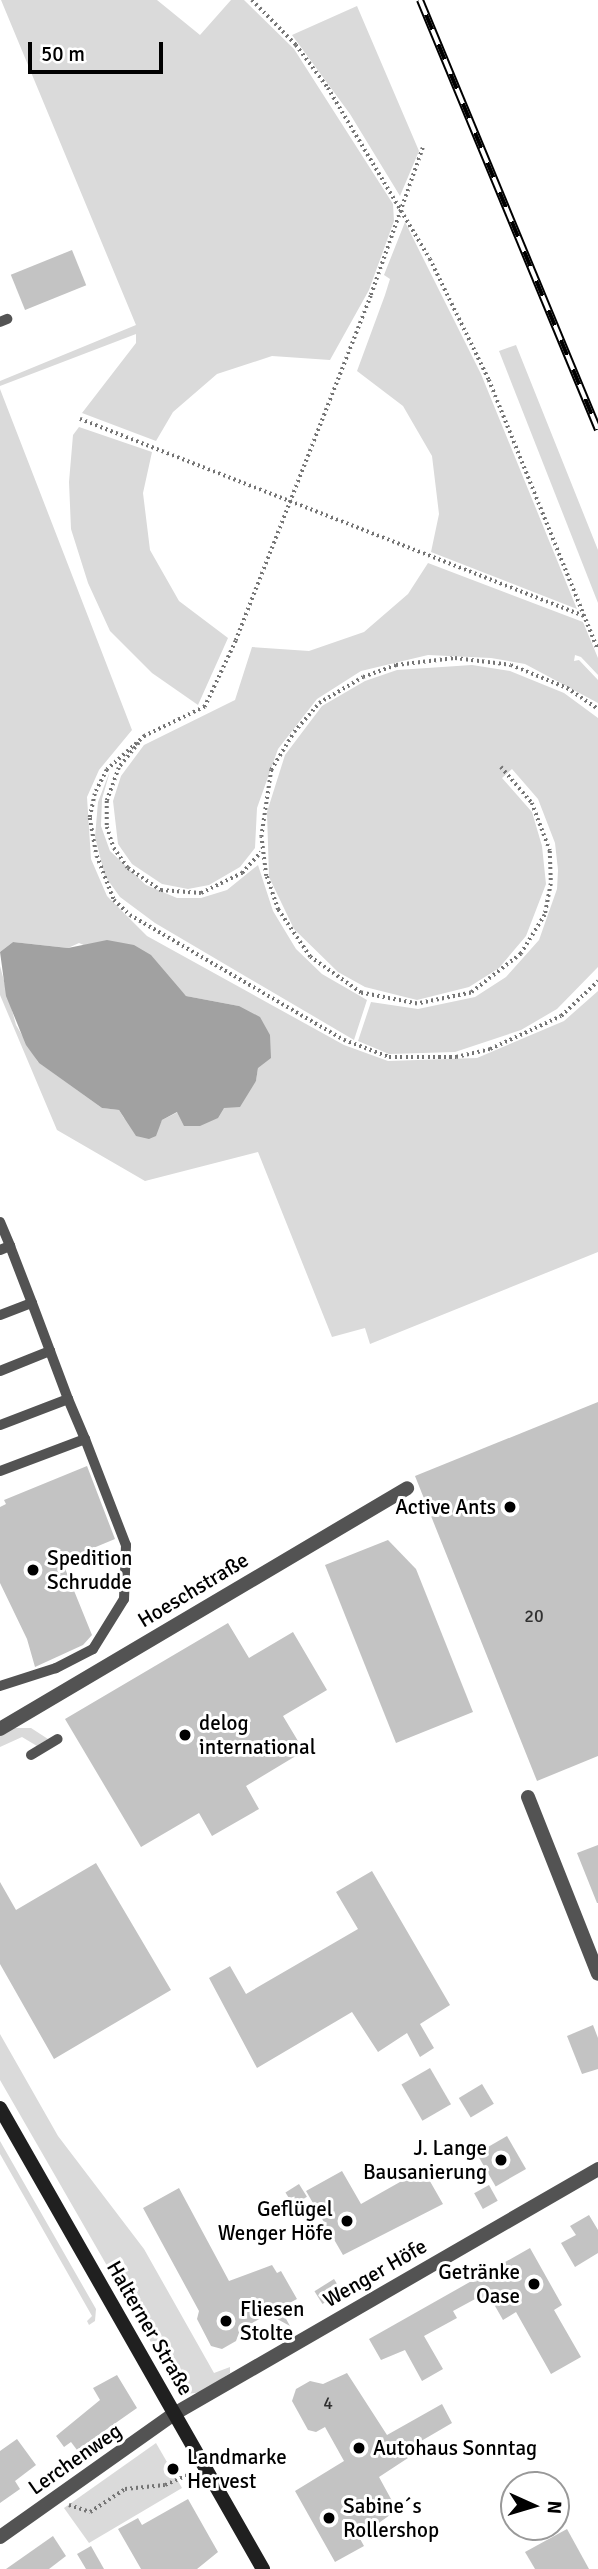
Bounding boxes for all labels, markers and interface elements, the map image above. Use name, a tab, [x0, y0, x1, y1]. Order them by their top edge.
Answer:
scale bar	[32, 28, 166, 72]
text: 50 m	[41, 41, 85, 67]
place label: Active Ants	[395, 1494, 496, 1520]
marker: Active Ants	[502, 1499, 518, 1515]
place label: Spedition Schrudde	[47, 1545, 133, 1595]
street label: Hoeschstraße	[133, 1547, 253, 1633]
marker: Spedition Schrudde	[25, 1562, 41, 1578]
house number: 20	[524, 1605, 544, 1627]
place label: delog international	[199, 1710, 316, 1760]
marker: delog international	[177, 1727, 193, 1743]
place label: J. Lange Bausanierung	[363, 2135, 487, 2185]
marker: J. Lange Bausanierung	[493, 2152, 509, 2168]
place label: Geflügel Wenger Höfe	[218, 2196, 333, 2246]
marker: Geflügel Wenger Höfe	[339, 2213, 355, 2229]
street label: Wenger Höfe	[319, 2233, 431, 2313]
street label: Halterner Straße	[101, 2256, 199, 2400]
place label: Getränke Oase	[438, 2259, 520, 2309]
marker: Getränke Oase	[526, 2276, 542, 2292]
place label: Fliesen Stolte	[240, 2296, 304, 2346]
marker: Fliesen Stolte	[218, 2313, 234, 2329]
house number: 4	[323, 2392, 333, 2414]
street label: Lerchenweg	[24, 2418, 126, 2500]
place label: Autohaus Sonntag	[373, 2435, 537, 2461]
marker: Autohaus Sonntag	[351, 2440, 367, 2456]
place label: Landmarke Hervest	[187, 2444, 287, 2494]
marker: Landmarke Hervest	[165, 2461, 181, 2477]
north arrow	[500, 2471, 570, 2541]
place label: Sabine´s Rollershop	[343, 2493, 439, 2543]
text: N	[542, 2500, 566, 2515]
marker: Sabine´s Rollershop	[321, 2510, 337, 2526]

